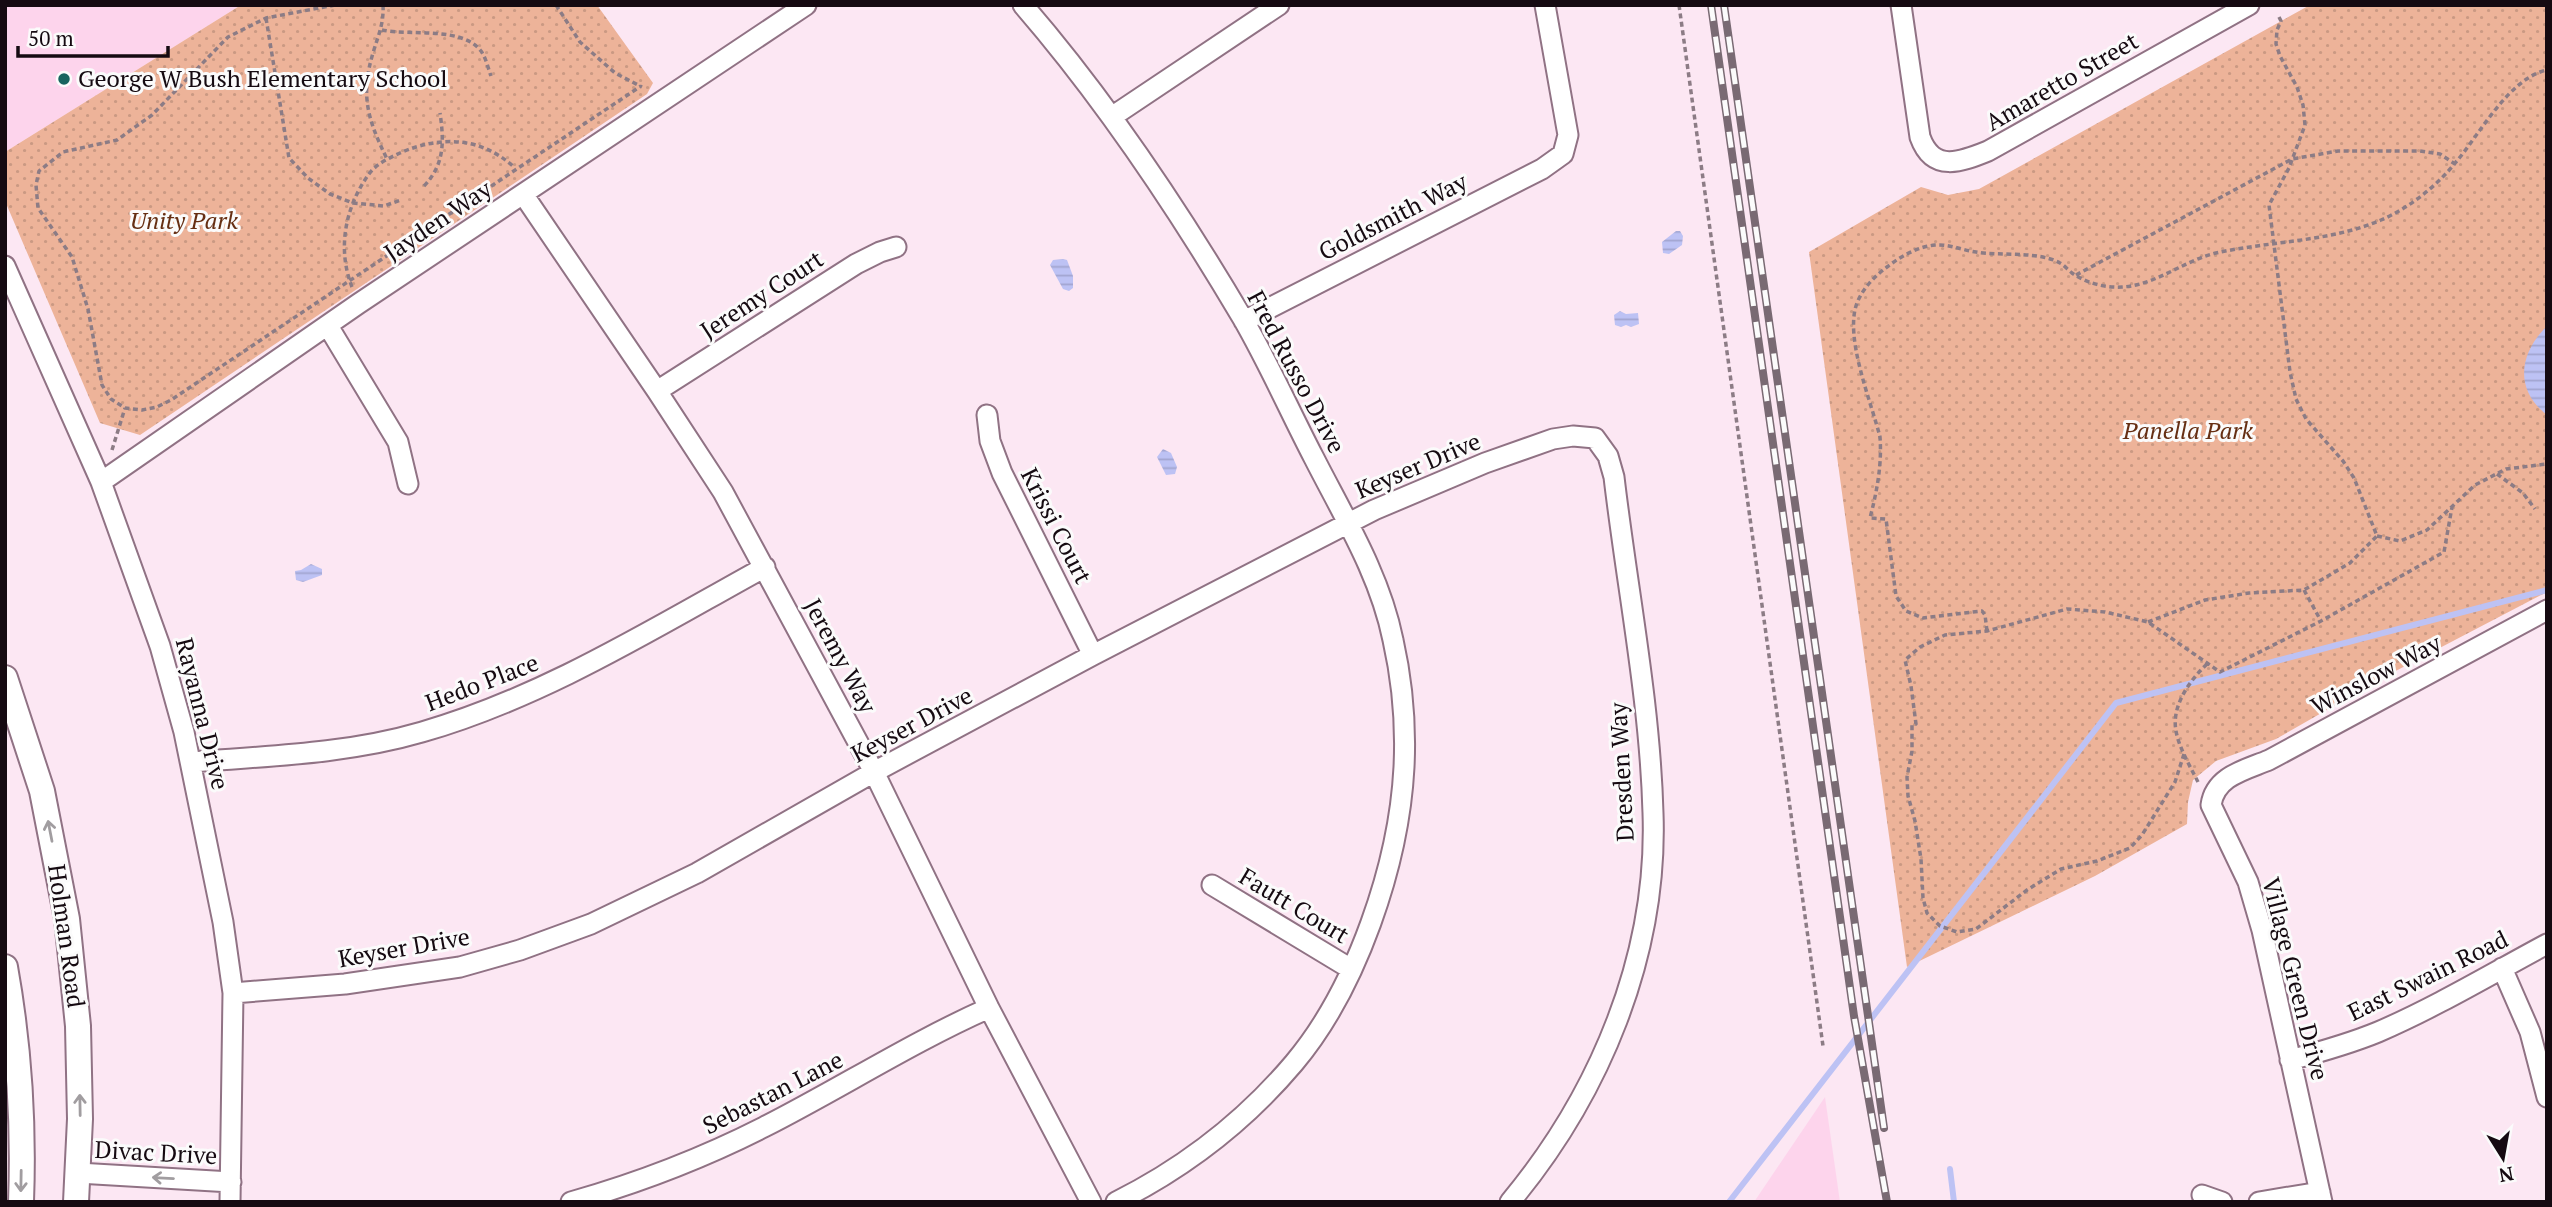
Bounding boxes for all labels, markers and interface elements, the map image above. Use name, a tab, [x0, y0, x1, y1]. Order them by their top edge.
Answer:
scale bar	[18, 14, 168, 58]
text: 50 m	[28, 24, 74, 52]
street label: Amaretto Street	[1979, 24, 2144, 138]
place label: George W Bush Elementary School	[78, 62, 448, 94]
marker: George W Bush Elementary School	[56, 71, 72, 87]
street label: Goldsmith Way	[1313, 165, 1473, 267]
street label: Jayden Way	[378, 172, 498, 268]
park label: Unity Park	[130, 204, 239, 236]
street label: Jeremy Court	[694, 242, 829, 346]
street label: Fred Russo Drive	[1241, 285, 1353, 458]
park label: Panella Park	[2122, 414, 2253, 446]
street label: Keyser Drive	[1350, 424, 1485, 506]
street label: Krissi Court	[1014, 462, 1100, 589]
street label: Jeremy Way	[797, 593, 885, 719]
street label: Winslow Way	[2305, 626, 2447, 722]
street label: Rayanna Drive	[169, 635, 237, 793]
street label: Hedo Place	[421, 646, 543, 718]
street label: Keyser Drive	[845, 679, 978, 769]
street label: Dresden Way	[1601, 701, 1641, 842]
one-way arrow	[42, 820, 56, 843]
street label: Fautt Court	[1234, 860, 1355, 950]
street label: Holman Road	[41, 862, 93, 1010]
street label: Village Green Drive	[2255, 874, 2337, 1084]
street label: Keyser Drive	[336, 920, 472, 974]
street label: East Swain Road	[2342, 922, 2513, 1028]
street label: Sebastan Lane	[697, 1043, 848, 1141]
one-way arrow	[73, 1094, 87, 1117]
north arrow	[2468, 1123, 2538, 1193]
street label: Divac Drive	[94, 1133, 218, 1171]
text: N	[2496, 1162, 2516, 1189]
one-way arrow	[14, 1170, 28, 1193]
one-way arrow	[152, 1171, 174, 1184]

